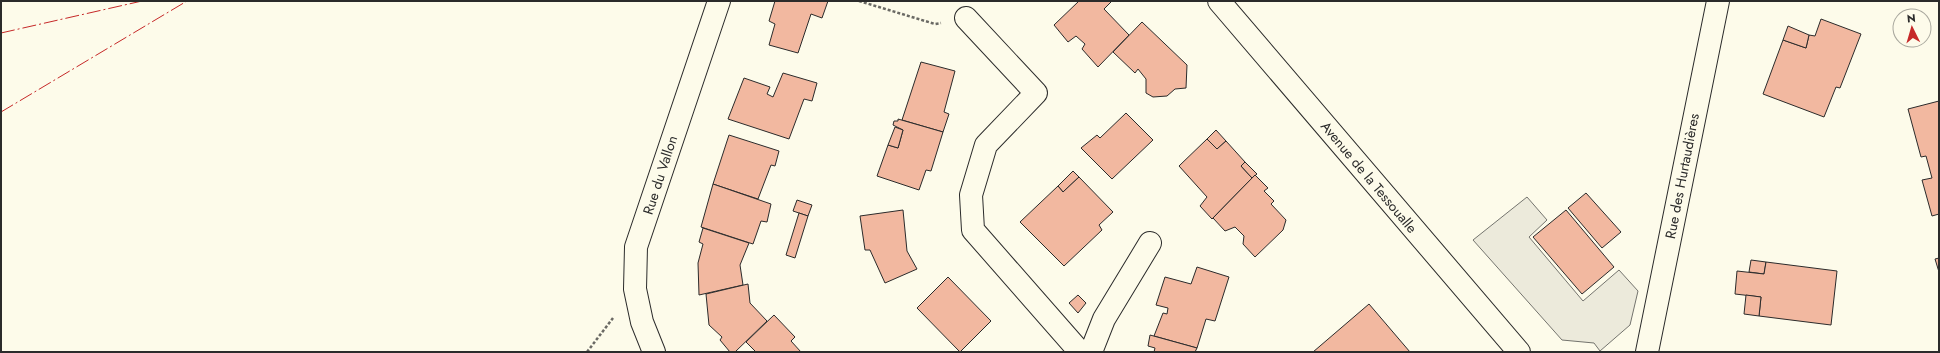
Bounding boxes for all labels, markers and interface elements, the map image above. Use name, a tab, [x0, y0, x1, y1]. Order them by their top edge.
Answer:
north arrow	[1892, 8, 1932, 48]
text: N	[1906, 10, 1916, 26]
street label: Rue des Hurtaudières	[1660, 111, 1704, 240]
street label: Avenue de la Tessoualle	[1316, 117, 1422, 237]
street label: Rue du Vallon	[638, 133, 682, 217]

